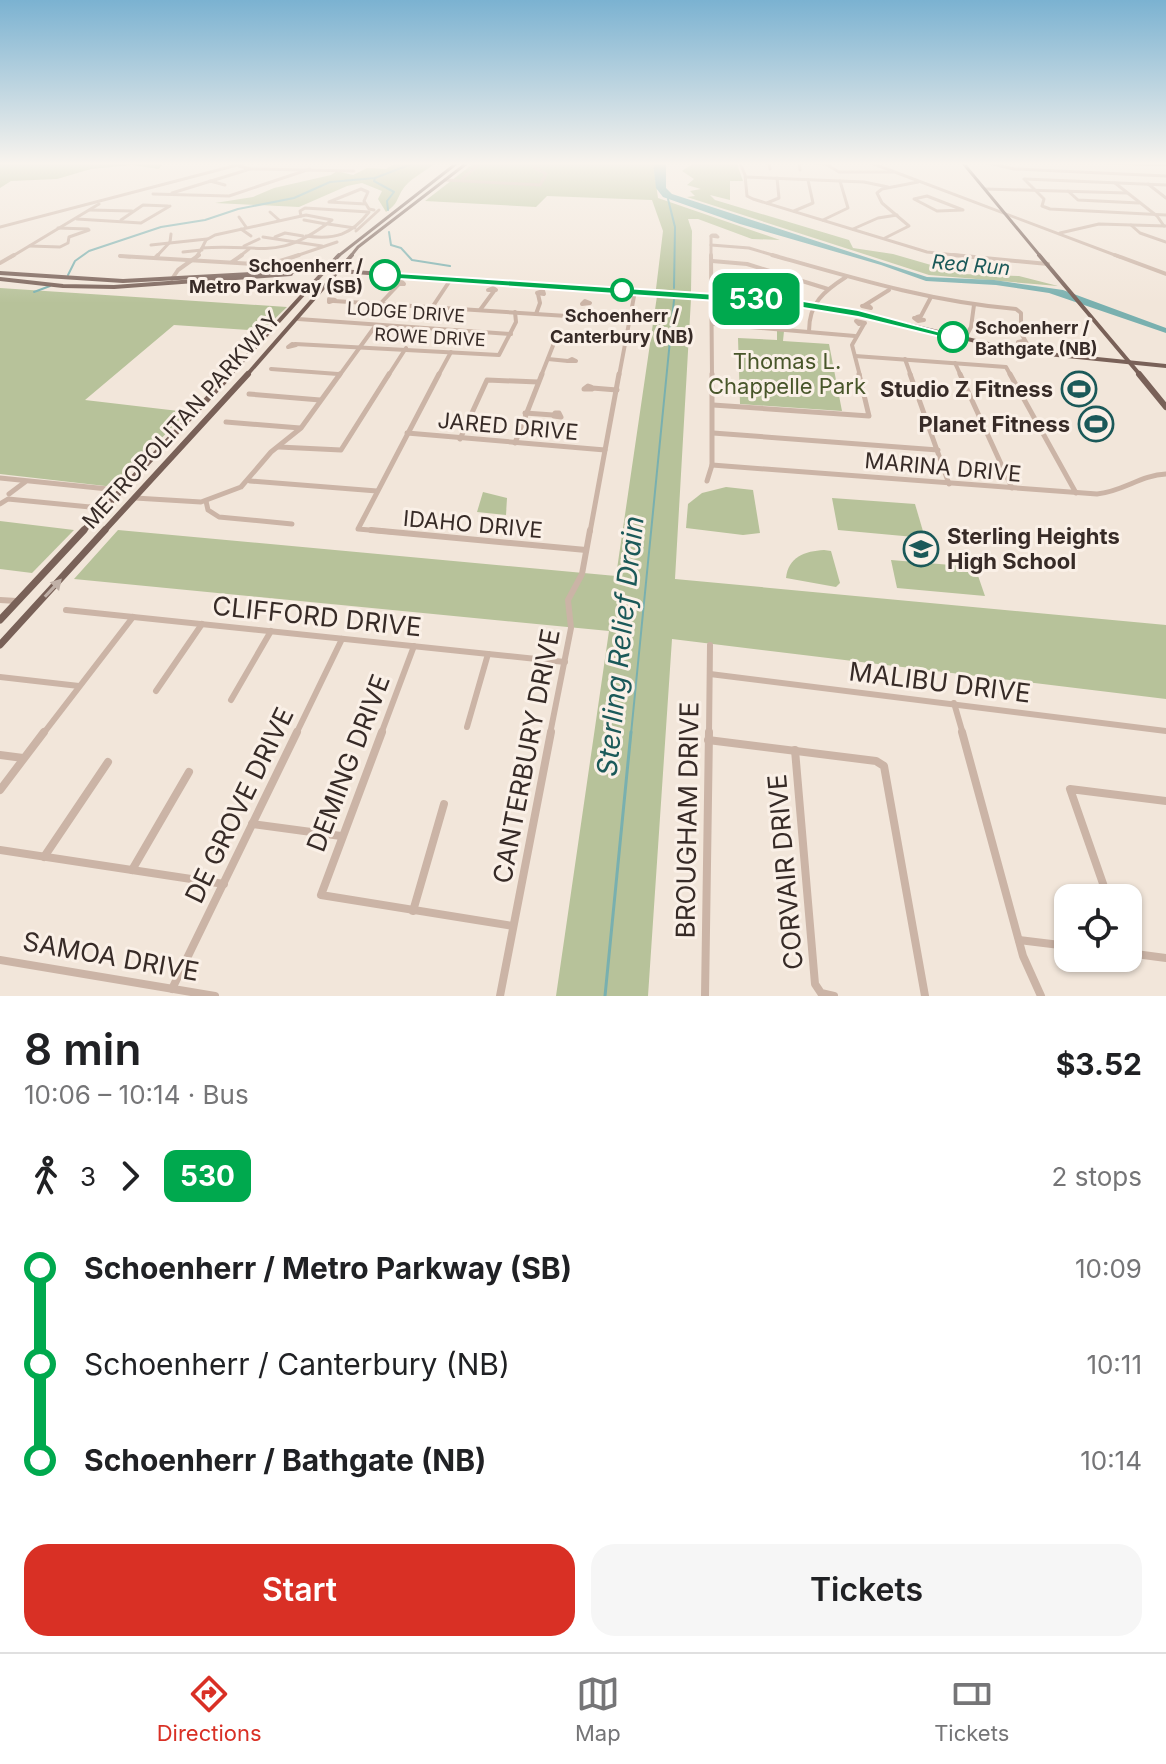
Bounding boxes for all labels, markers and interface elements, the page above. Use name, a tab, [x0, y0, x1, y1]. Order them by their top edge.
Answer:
water label: Red Run	[931, 250, 1011, 280]
place label: Schoenherr / Metro Parkway (SB)	[189, 255, 363, 297]
marker: Schoenherr / Metro Parkway (SB)	[370, 260, 400, 290]
line badge: 530	[710, 273, 802, 325]
marker: Schoenherr / Canterbury (NB)	[611, 279, 633, 301]
text: 530	[729, 282, 783, 316]
street label: LODGE DRIVE	[346, 297, 466, 327]
place label: Schoenherr / Canterbury (NB)	[550, 305, 694, 347]
street label: METROPOLITAN PARKWAY	[77, 306, 285, 534]
place label: Schoenherr / Bathgate (NB)	[975, 317, 1098, 359]
marker: Schoenherr / Bathgate (NB)	[938, 322, 968, 352]
street label: ROWE DRIVE	[374, 324, 486, 350]
park label: Thomas L. Chappelle Park	[708, 348, 866, 399]
sports icon: Studio Z Fitness	[1060, 370, 1098, 408]
place label: Studio Z Fitness	[880, 376, 1053, 402]
sports icon: Planet Fitness	[1077, 405, 1115, 443]
street label: JARED DRIVE	[437, 407, 579, 445]
place label: Planet Fitness	[919, 411, 1070, 437]
street label: MARINA DRIVE	[863, 447, 1023, 487]
street label: IDAHO DRIVE	[402, 505, 544, 543]
water label: Sterling Relief Drain	[589, 514, 651, 778]
place label: Sterling Heights High School	[947, 523, 1120, 574]
school or university icon: Sterling Heights High School	[902, 530, 940, 568]
one-way arrow	[43, 579, 61, 598]
street label: CLIFFORD DRIVE	[211, 590, 423, 642]
street label: CANTERBURY DRIVE	[486, 626, 566, 886]
street label: MALIBU DRIVE	[847, 655, 1033, 709]
street label: DEMING DRIVE	[300, 670, 396, 856]
street label: DE GROVE DRIVE	[178, 702, 300, 908]
street label: BROUGHAM DRIVE	[669, 702, 705, 938]
street label: CORVAIR DRIVE	[761, 773, 809, 971]
map controls	[1054, 884, 1142, 972]
button: locate	[1054, 884, 1142, 972]
street label: SAMOA DRIVE	[20, 925, 202, 987]
text: 8 min	[24, 1022, 141, 1076]
text: $3.52	[1056, 1046, 1142, 1082]
text: 10:06 – 10:14 · Bus	[24, 1079, 249, 1110]
icon: walk	[24, 1154, 68, 1198]
icon: forward	[108, 1154, 152, 1198]
text: 530	[180, 1159, 235, 1193]
text: 3	[80, 1161, 96, 1192]
text: 2 stops	[1052, 1161, 1142, 1192]
text: Schoenherr / Metro Parkway (SB)	[84, 1250, 572, 1286]
text: 10:09	[1075, 1253, 1142, 1284]
text: Schoenherr / Canterbury (NB)	[84, 1346, 510, 1382]
text: 10:11	[1086, 1349, 1142, 1380]
text: Schoenherr / Bathgate (NB)	[84, 1442, 486, 1478]
text: 10:14	[1080, 1445, 1142, 1476]
button: Start	[24, 1544, 575, 1636]
button: Tickets	[591, 1544, 1142, 1636]
tab: Directions	[157, 1672, 262, 1746]
tab: Map	[575, 1672, 621, 1746]
tab: Tickets	[934, 1672, 1009, 1746]

